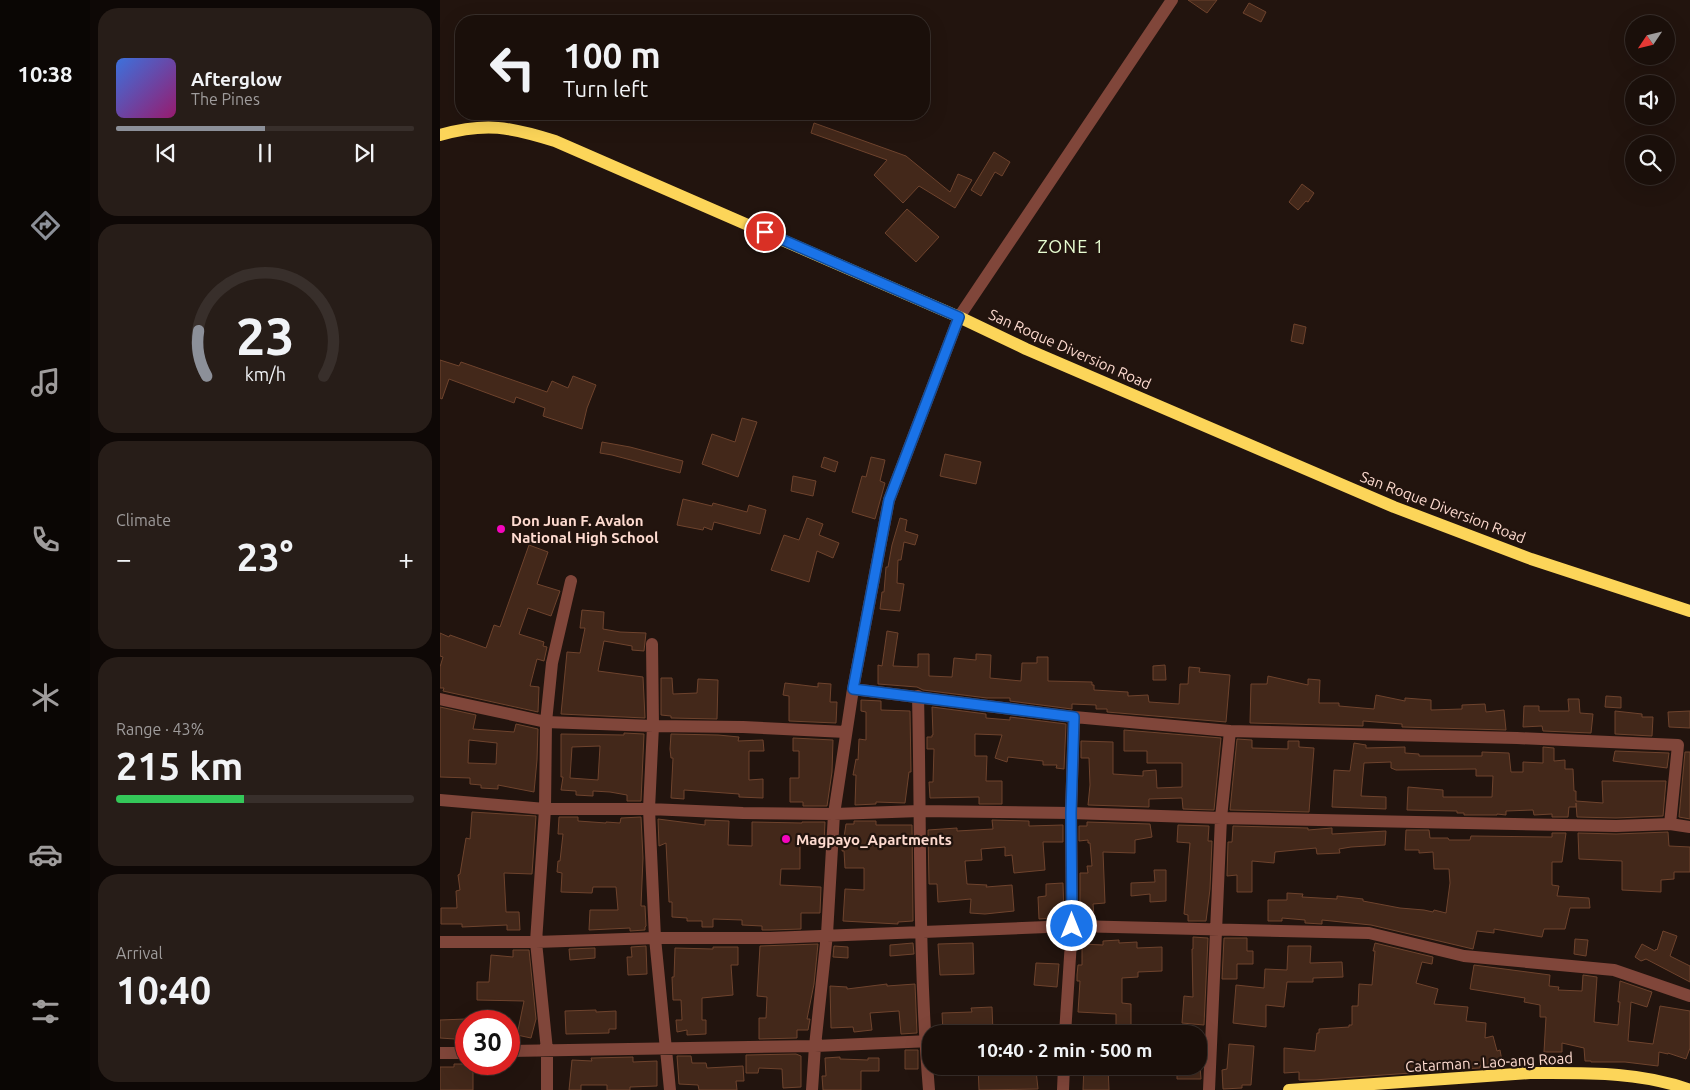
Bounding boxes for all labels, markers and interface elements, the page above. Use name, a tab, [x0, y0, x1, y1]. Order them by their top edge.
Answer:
north arrow	[1625, 15, 1675, 65]
map controls	[1625, 15, 1675, 185]
icon: left	[480, 35, 545, 100]
text: 100 m	[563, 35, 661, 75]
text: 10:38	[17, 61, 73, 86]
text: Afterglow	[191, 68, 282, 90]
button: sound	[1625, 75, 1675, 125]
text: Turn left	[563, 76, 648, 101]
text: The Pines	[191, 90, 260, 108]
button: search	[1625, 135, 1675, 185]
icon: previous	[152, 139, 180, 167]
icon: pause	[251, 139, 279, 167]
icon: next	[350, 139, 378, 167]
icon: directions	[28, 208, 63, 243]
pin	[744, 211, 786, 253]
icon: arrive	[751, 218, 779, 246]
district label: ZONE 1	[1037, 236, 1105, 256]
street label: San Roque Diversion Road	[986, 306, 1154, 392]
text: 23	[236, 307, 294, 365]
text: km/h	[244, 364, 286, 384]
icon: music	[28, 365, 63, 400]
street label: San Roque Diversion Road	[1358, 468, 1528, 546]
text: Climate	[116, 511, 171, 529]
place label: Don Juan F. Avalon National High School	[511, 512, 659, 546]
icon: phone	[28, 522, 63, 557]
marker: Don Juan F. Avalon National High School	[495, 523, 507, 535]
text: 23°	[237, 536, 293, 578]
text: −	[116, 543, 132, 574]
text: +	[398, 543, 414, 574]
icon: climate	[28, 680, 63, 715]
text: Range · 43%	[116, 720, 204, 738]
text: 215 km	[116, 745, 243, 787]
place label: Magpayo_Apartments	[796, 831, 952, 848]
marker: Magpayo_Apartments	[780, 833, 792, 845]
icon: car	[28, 837, 63, 872]
position arrow	[1045, 899, 1097, 951]
text: Arrival	[116, 944, 163, 962]
text: 10:40	[116, 969, 211, 1011]
icon: filters	[28, 994, 63, 1029]
speed limit sign: 30	[455, 1010, 520, 1075]
text: 10:40 · 2 min · 500 m	[977, 1039, 1152, 1061]
street label: Catarman - Lao-ang Road	[1405, 1049, 1573, 1075]

